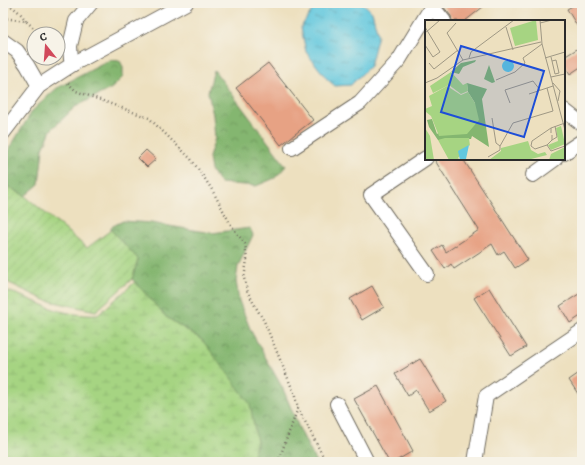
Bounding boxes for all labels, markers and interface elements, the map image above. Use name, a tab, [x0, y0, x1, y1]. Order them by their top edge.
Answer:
inset map	[425, 20, 565, 160]
north arrow	[26, 26, 66, 66]
text: С	[38, 29, 49, 45]

